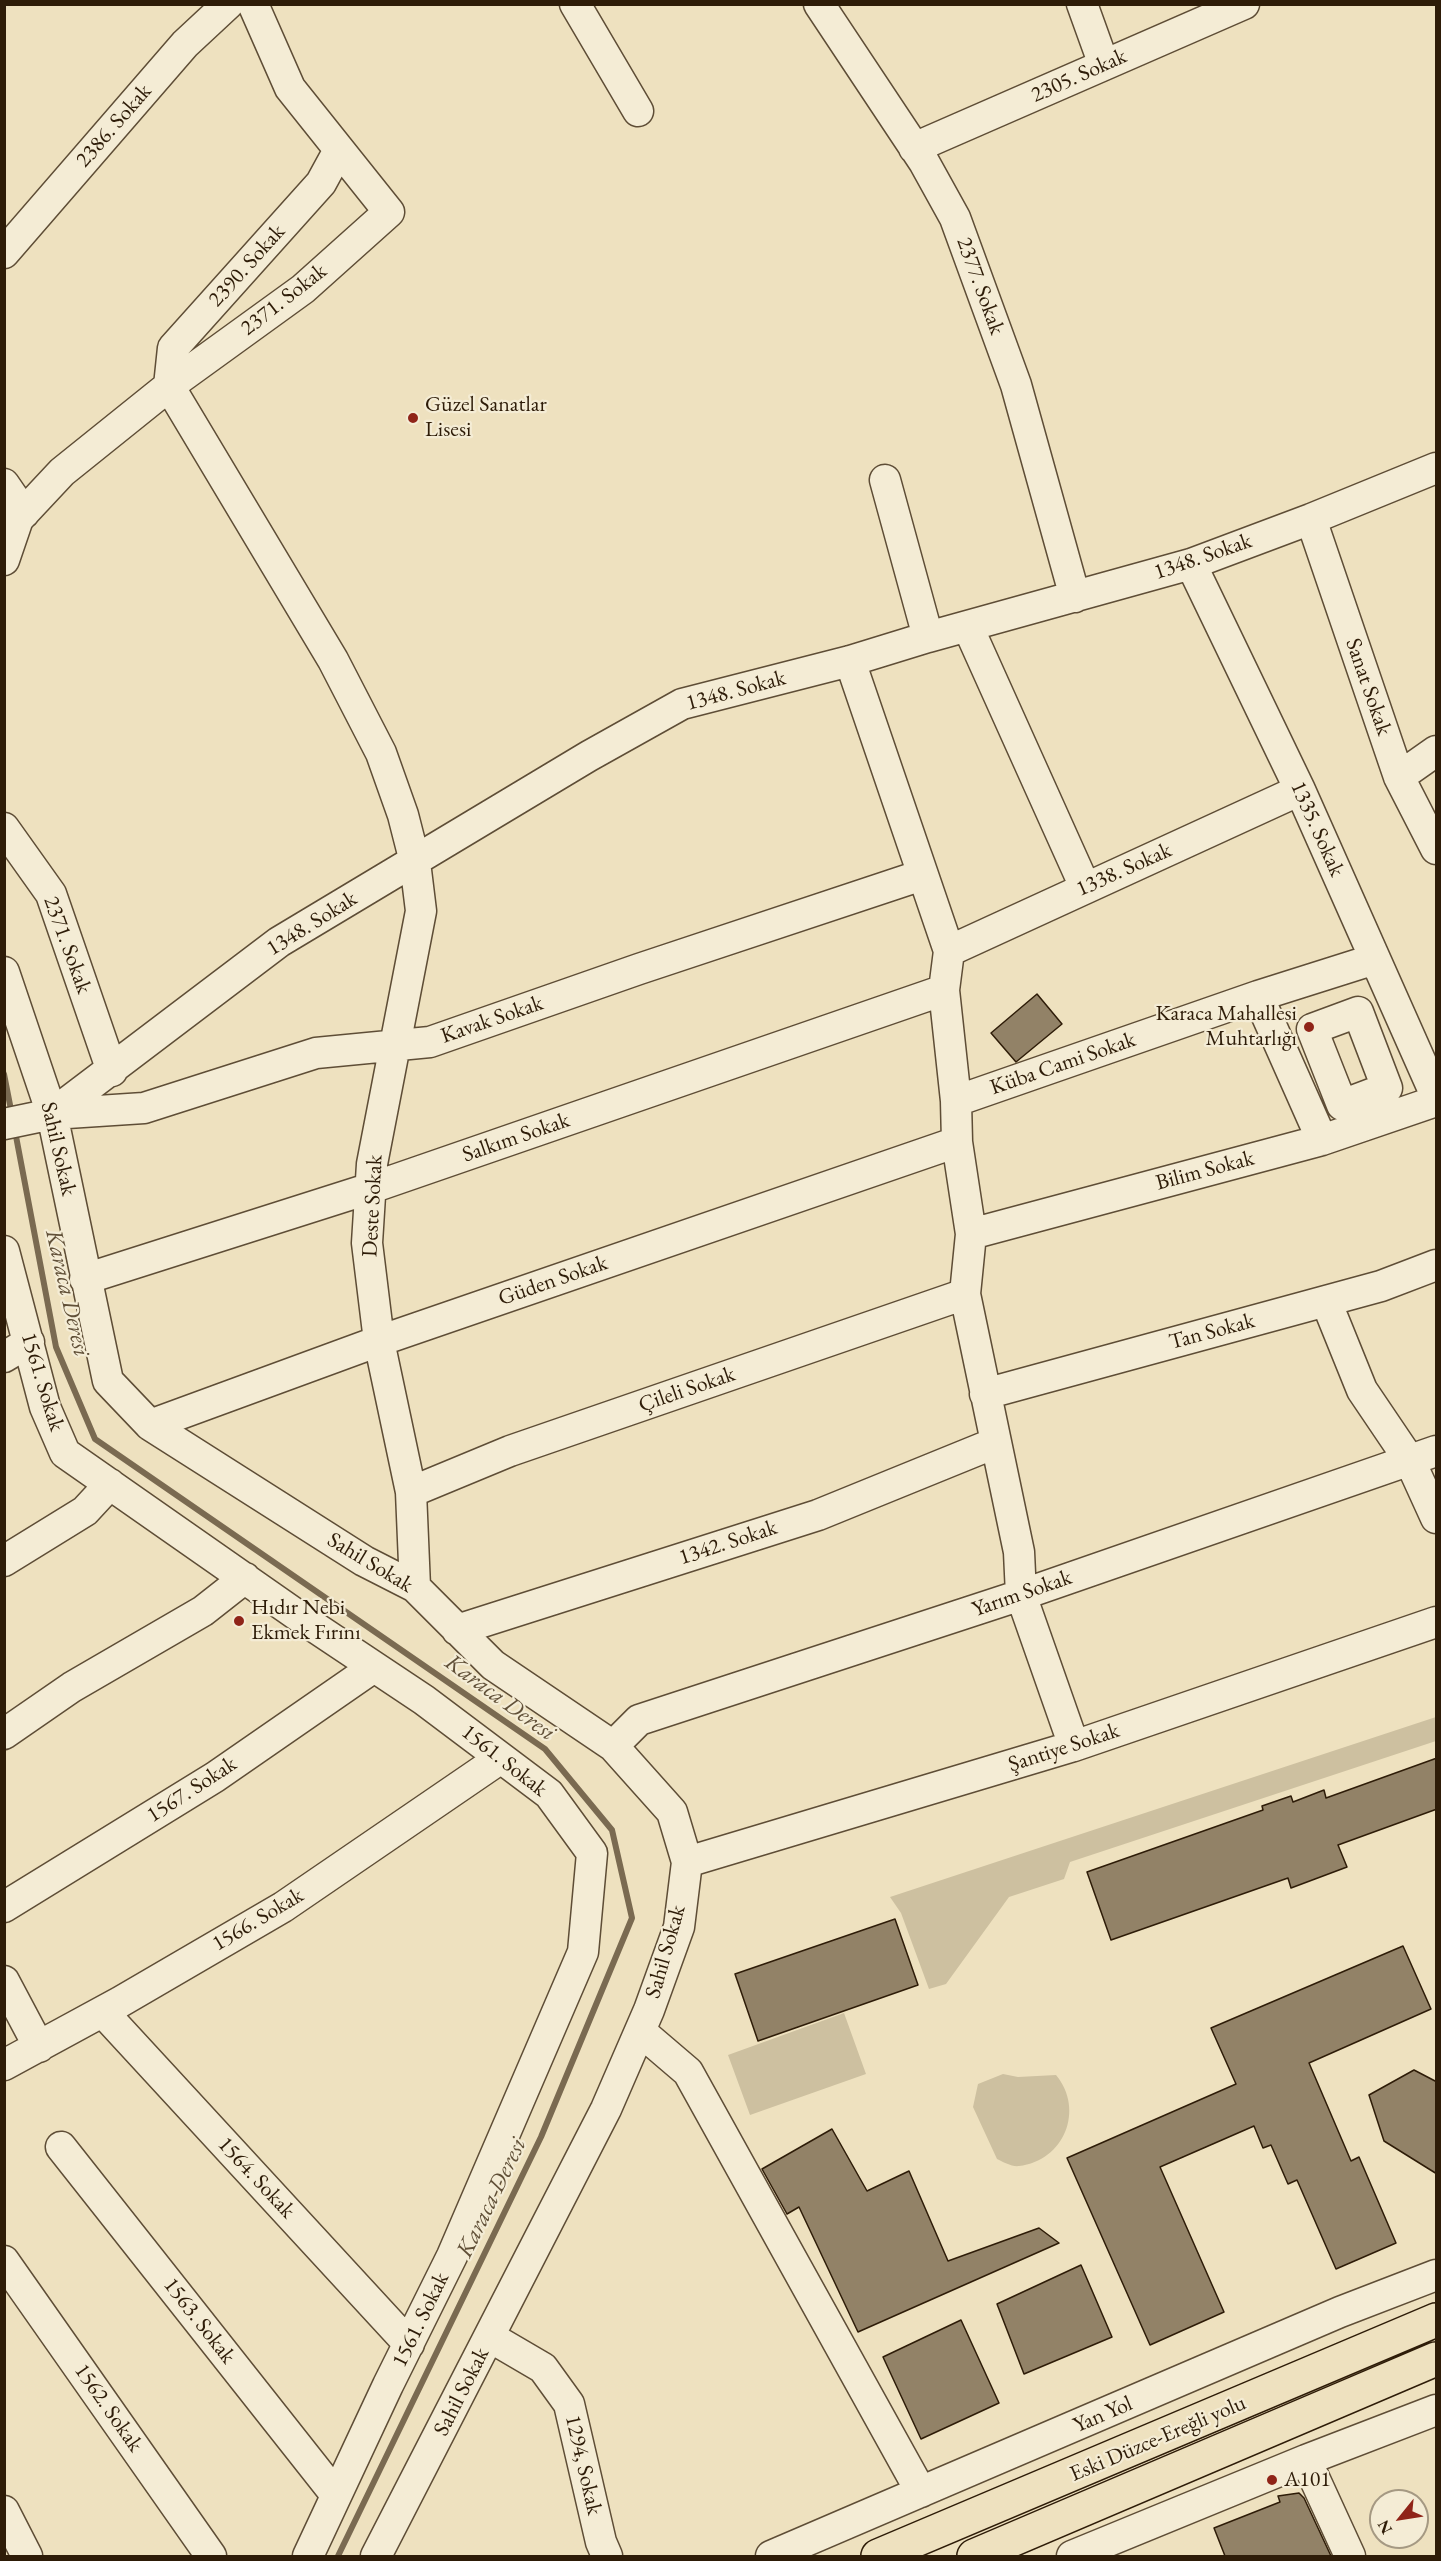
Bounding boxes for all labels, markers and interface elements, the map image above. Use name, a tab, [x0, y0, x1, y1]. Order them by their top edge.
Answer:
street label: 2305. Sokak	[1027, 43, 1131, 109]
street label: 2386. Sokak	[71, 79, 157, 173]
street label: 2390. Sokak	[203, 219, 291, 313]
street label: 2377. Sokak	[950, 234, 1010, 338]
street label: 2371. Sokak	[236, 258, 332, 342]
place label: Güzel Sanatlar Lisesi	[425, 392, 547, 444]
marker: Güzel Sanatlar Lisesi	[406, 411, 420, 425]
street label: 1348. Sokak	[1151, 528, 1255, 586]
street label: Sanat Sokak	[1339, 635, 1397, 739]
street label: 1348. Sokak	[683, 665, 789, 717]
street label: 1335. Sokak	[1284, 777, 1350, 881]
street label: 1338. Sokak	[1072, 837, 1176, 903]
street label: 1348. Sokak	[262, 886, 362, 962]
street label: 2371. Sokak	[37, 893, 97, 997]
street label: Kavak Sokak	[437, 990, 547, 1050]
place label: Karaca Mahallesi Muhtarlığı	[1155, 1001, 1297, 1052]
marker: Karaca Mahallesi Muhtarlığı	[1302, 1020, 1316, 1034]
street label: Küba Cami Sokak	[987, 1027, 1139, 1101]
street label: Sahil Sokak	[34, 1099, 82, 1199]
street label: Salkım Sokak	[459, 1107, 573, 1169]
street label: Bilim Sokak	[1153, 1145, 1257, 1197]
street label: Deste Sokak	[357, 1154, 389, 1258]
water label: Karaca Deresi	[38, 1227, 96, 1359]
street label: Güden Sokak	[495, 1250, 611, 1312]
street label: Tan Sokak	[1166, 1308, 1258, 1356]
street label: 1561. Sokak	[14, 1329, 70, 1435]
street label: Çileli Sokak	[635, 1361, 739, 1419]
street label: 1342. Sokak	[675, 1515, 781, 1571]
street label: Sahil Sokak	[322, 1527, 418, 1599]
street label: Yarım Sokak	[969, 1565, 1075, 1623]
place label: Hıdır Nebi Ekmek Fırını	[251, 1595, 361, 1646]
marker: Hıdır Nebi Ekmek Fırını	[232, 1614, 246, 1628]
water label: Karaca Deresi	[439, 1648, 561, 1748]
street label: Şantiye Sokak	[1005, 1718, 1123, 1778]
street label: 1561. Sokak	[456, 1719, 552, 1803]
street label: 1567. Sokak	[142, 1751, 242, 1829]
street label: 1566. Sokak	[208, 1882, 308, 1958]
street label: Sahil Sokak	[640, 1902, 692, 2002]
street label: 1564. Sokak	[212, 2132, 300, 2224]
water label: Karaca Deresi	[451, 2134, 533, 2262]
street label: 1561. Sokak	[387, 2268, 455, 2372]
street label: 1563. Sokak	[157, 2273, 241, 2369]
street label: Sahil Sokak	[429, 2343, 495, 2441]
street label: 1562. Sokak	[68, 2359, 148, 2457]
street label: Eski Düzce-Ereğli yolu	[1066, 2390, 1250, 2488]
street label: Yan Yol	[1069, 2391, 1137, 2439]
street label: 1294, Sokak	[559, 2412, 607, 2518]
place label: A101	[1284, 2467, 1331, 2493]
marker: A101	[1265, 2473, 1279, 2487]
north arrow	[1369, 2489, 1429, 2549]
text: N	[1372, 2516, 1397, 2538]

